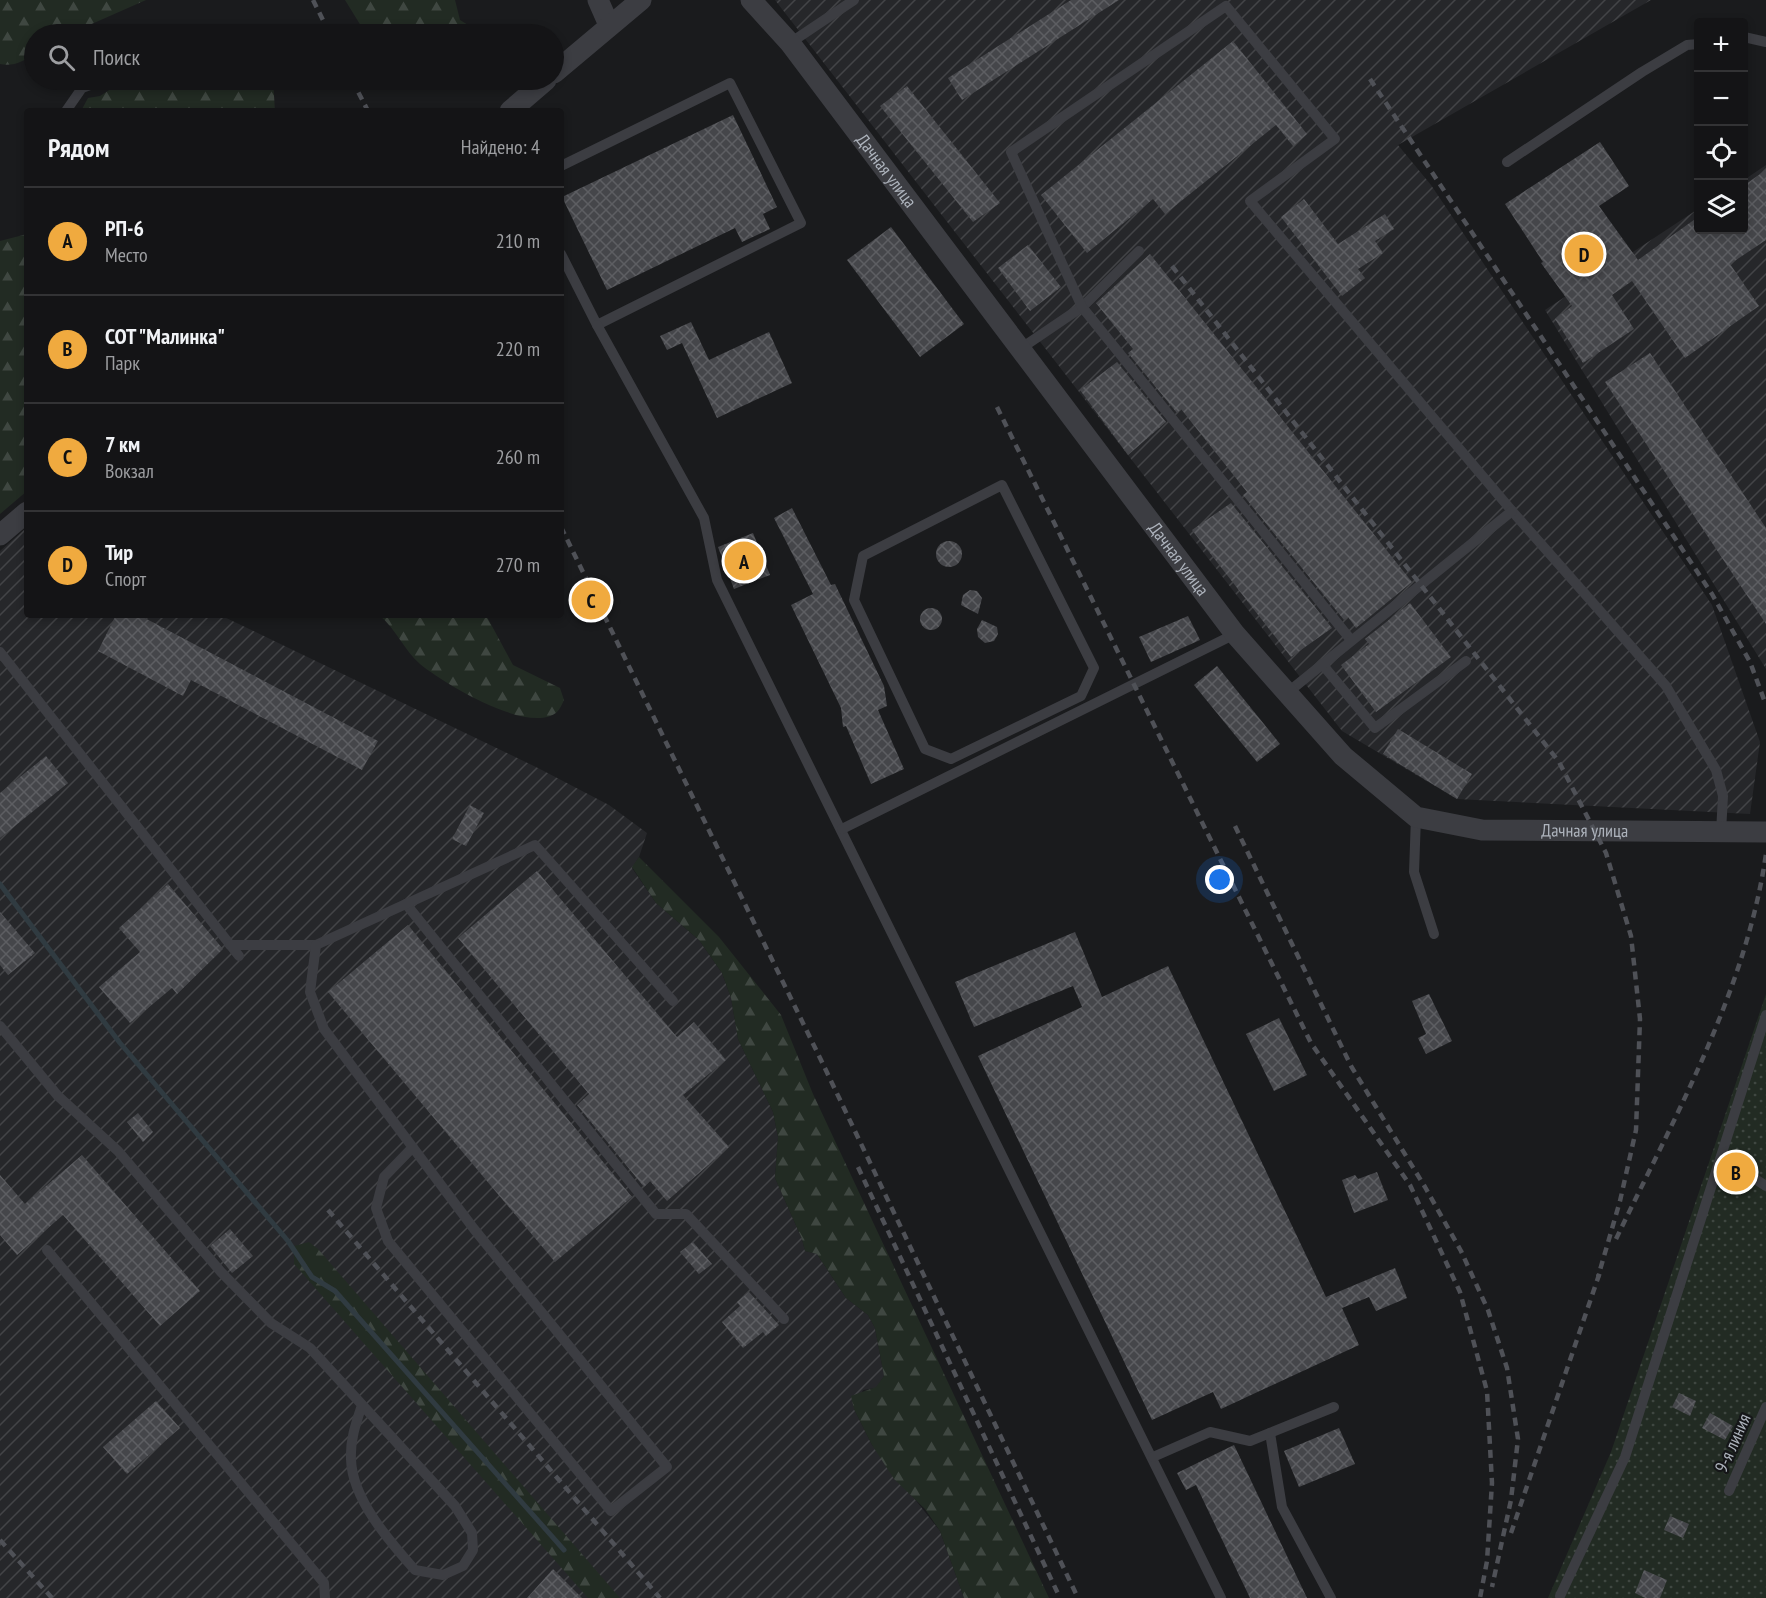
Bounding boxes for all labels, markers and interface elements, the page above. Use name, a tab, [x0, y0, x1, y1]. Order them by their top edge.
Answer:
map controls	[1694, 18, 1748, 234]
button: +	[1694, 18, 1748, 72]
search box	[24, 24, 564, 90]
icon: search	[45, 41, 78, 74]
text: Поиск	[93, 43, 140, 71]
button: −	[1694, 72, 1748, 126]
button: locate	[1694, 126, 1748, 180]
street label: Дачная улица	[851, 129, 922, 212]
text: Рядом	[48, 131, 109, 164]
text: Найдено: 4	[461, 134, 540, 160]
button: layers	[1694, 180, 1748, 234]
text: РП-6	[105, 214, 144, 242]
text: A	[62, 228, 73, 254]
text: 210 m	[496, 228, 540, 254]
pin: D	[1564, 232, 1604, 276]
text: Место	[105, 242, 148, 268]
text: СОТ "Малинка"	[105, 322, 225, 350]
text: B	[63, 336, 72, 362]
text: 220 m	[496, 336, 540, 362]
text: Парк	[105, 350, 140, 376]
text: 7 км	[105, 430, 140, 458]
text: C	[63, 444, 72, 470]
text: 260 m	[496, 444, 540, 470]
text: Вокзал	[105, 458, 154, 484]
street label: Дачная улица	[1144, 517, 1214, 600]
text: Тир	[105, 538, 133, 566]
pin: A	[724, 538, 764, 584]
text: D	[62, 552, 73, 578]
text: 270 m	[496, 552, 540, 578]
text: Спорт	[105, 566, 146, 592]
pin: C	[572, 578, 610, 622]
street label: Дачная улица	[1541, 818, 1628, 842]
your location	[1205, 865, 1234, 894]
pin: B	[1716, 1150, 1756, 1194]
street label: 9-я линия	[1709, 1410, 1756, 1476]

